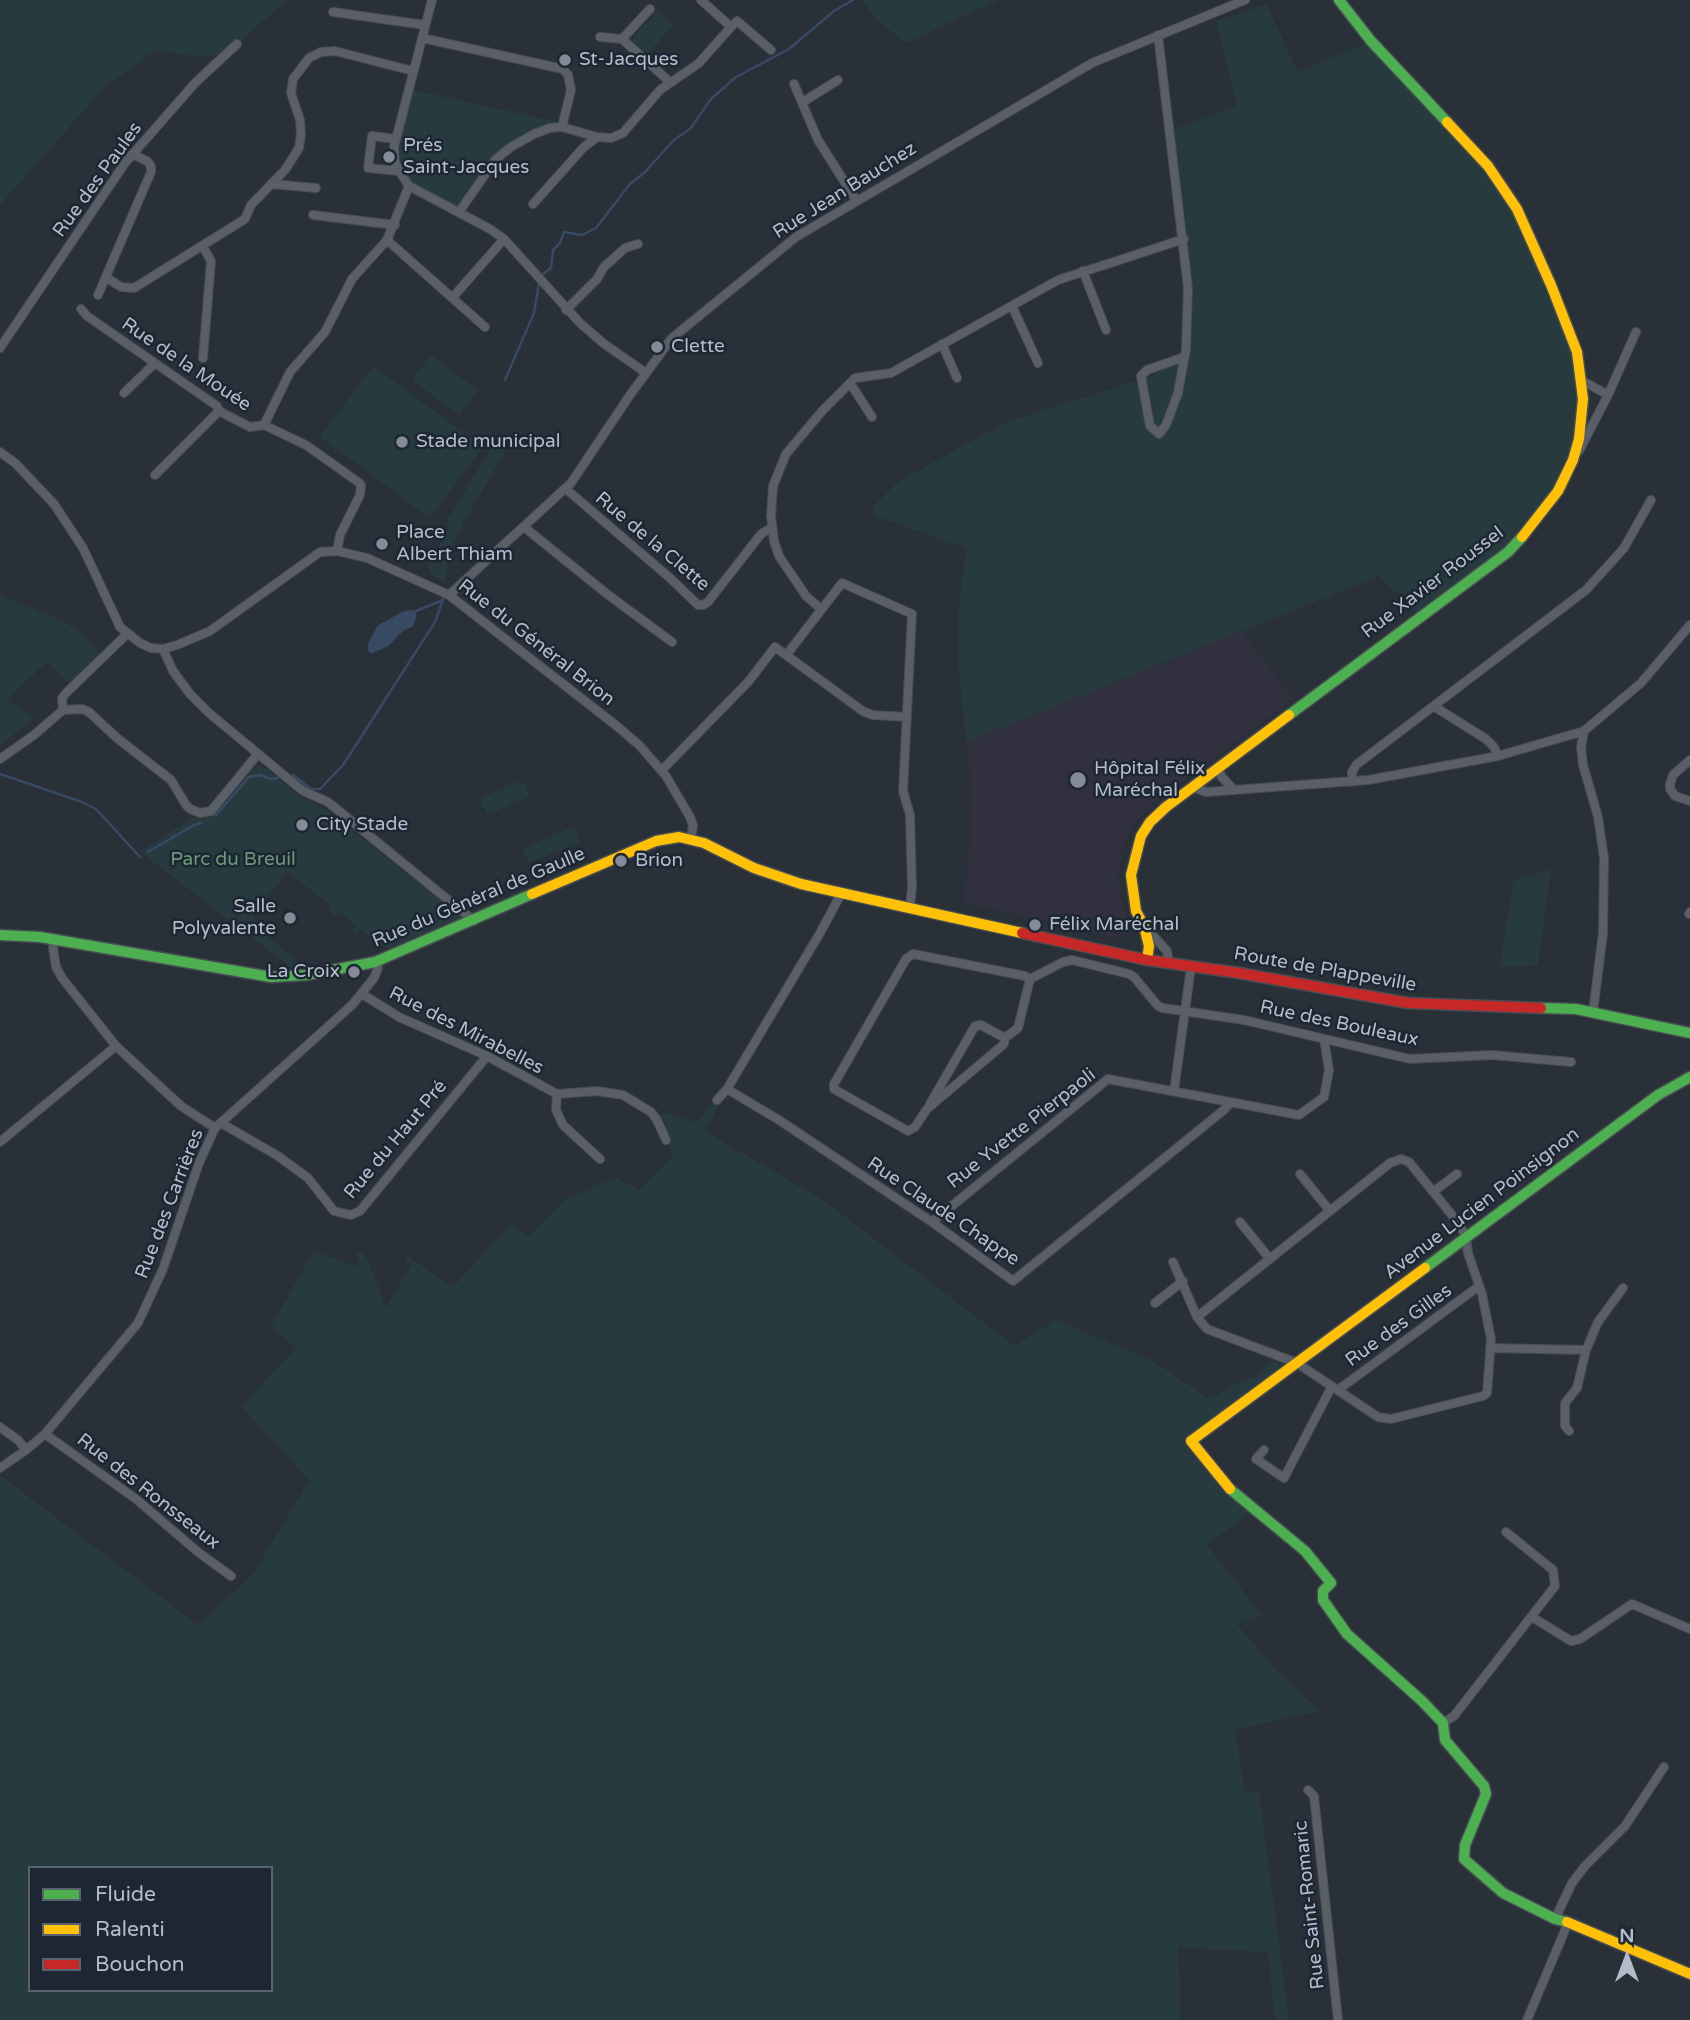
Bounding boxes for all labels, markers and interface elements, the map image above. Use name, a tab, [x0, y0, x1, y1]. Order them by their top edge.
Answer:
place label: St-Jacques	[579, 49, 678, 71]
marker: St-Jacques	[557, 52, 573, 68]
street label: Rue des Paules	[49, 118, 147, 242]
place label: Prés Saint-Jacques	[403, 135, 529, 179]
street label: Rue Jean Bauchez	[769, 138, 921, 244]
marker: Prés Saint-Jacques	[381, 149, 397, 165]
street label: Rue de la Mouée	[117, 313, 255, 417]
place label: Clette	[671, 336, 725, 358]
marker: Clette	[649, 339, 665, 355]
place label: Stade municipal	[416, 431, 560, 453]
marker: Stade municipal	[394, 434, 410, 450]
street label: Rue de la Clette	[590, 487, 714, 597]
place label: Place Albert Thiam	[396, 522, 513, 566]
street label: Rue Xavier Roussel	[1357, 522, 1509, 644]
marker: Place Albert Thiam	[374, 536, 390, 552]
street label: Rue du Général Brion	[453, 575, 619, 711]
place label: Hôpital Félix Maréchal	[1094, 758, 1205, 802]
marker: Hôpital Félix Maréchal	[1068, 770, 1088, 790]
place label: City Stade	[316, 814, 408, 836]
marker: City Stade	[294, 817, 310, 833]
street label: Rue du Général de Gaulle	[369, 843, 589, 953]
park label: Parc du Breuil	[170, 849, 296, 871]
place label: Brion	[635, 850, 683, 872]
marker: Brion	[613, 853, 629, 869]
place label: Salle Polyvalente	[172, 896, 276, 940]
marker: Salle Polyvalente	[282, 910, 298, 926]
place label: Félix Maréchal	[1049, 914, 1179, 936]
marker: Félix Maréchal	[1027, 917, 1043, 933]
street label: Route de Plappeville	[1232, 943, 1418, 997]
place label: La Croix	[267, 961, 340, 983]
marker: La Croix	[346, 964, 362, 980]
street label: Rue des Mirabelles	[385, 982, 547, 1080]
street label: Rue des Bouleaux	[1258, 996, 1420, 1052]
street label: Rue Yvette Pierpaoli	[943, 1064, 1101, 1194]
street label: Rue du Haut Pré	[340, 1076, 452, 1204]
street label: Avenue Lucien Poinsignon	[1380, 1123, 1584, 1285]
street label: Rue des Carrières	[131, 1126, 209, 1282]
street label: Rue Claude Chappe	[863, 1153, 1023, 1271]
street label: Rue des Gilles	[1341, 1280, 1457, 1372]
street label: Rue des Ronsseaux	[72, 1429, 224, 1555]
street label: Rue Saint-Romaric	[1290, 1819, 1330, 1991]
legend	[28, 1866, 273, 1992]
text: Fluide	[95, 1882, 156, 1907]
text: Ralenti	[95, 1917, 165, 1942]
north arrow	[1592, 1922, 1662, 1992]
text: N	[1619, 1925, 1635, 1947]
text: Bouchon	[95, 1952, 185, 1977]

